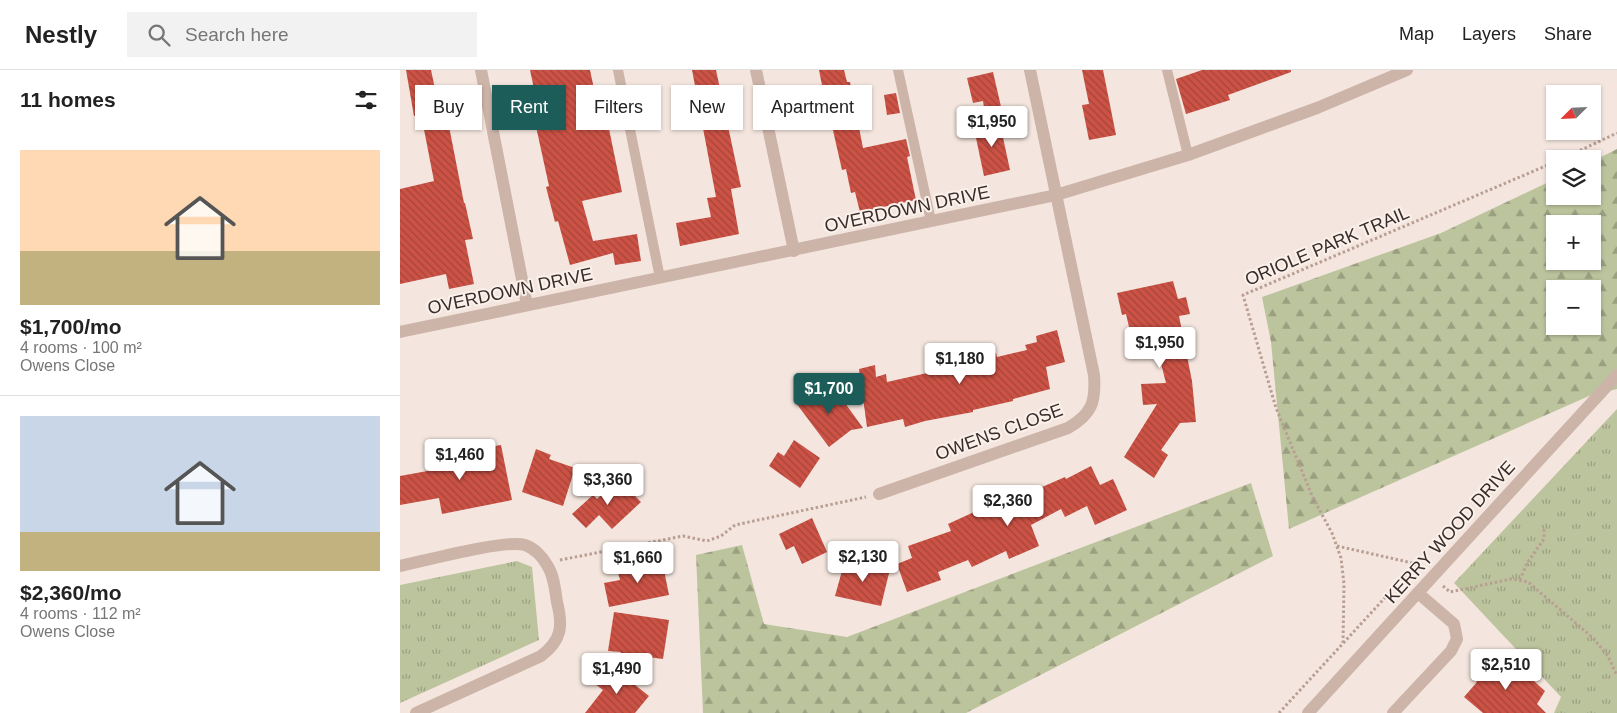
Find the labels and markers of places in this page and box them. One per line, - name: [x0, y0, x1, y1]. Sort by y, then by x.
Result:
- pin: $1,950: [951, 106, 1033, 148]
- pin: $1,950: [1119, 326, 1201, 369]
- pin: $1,180: [919, 342, 1001, 385]
- pin: $1,700: [788, 372, 870, 415]
- pin: $1,460: [419, 438, 501, 481]
- pin: $3,360: [567, 464, 649, 506]
- pin: $2,360: [967, 484, 1049, 527]
- pin: $2,130: [822, 540, 904, 583]
- pin: $1,660: [597, 542, 679, 584]
- pin: $2,510: [1465, 648, 1547, 691]
- pin: $1,490: [576, 652, 658, 695]

